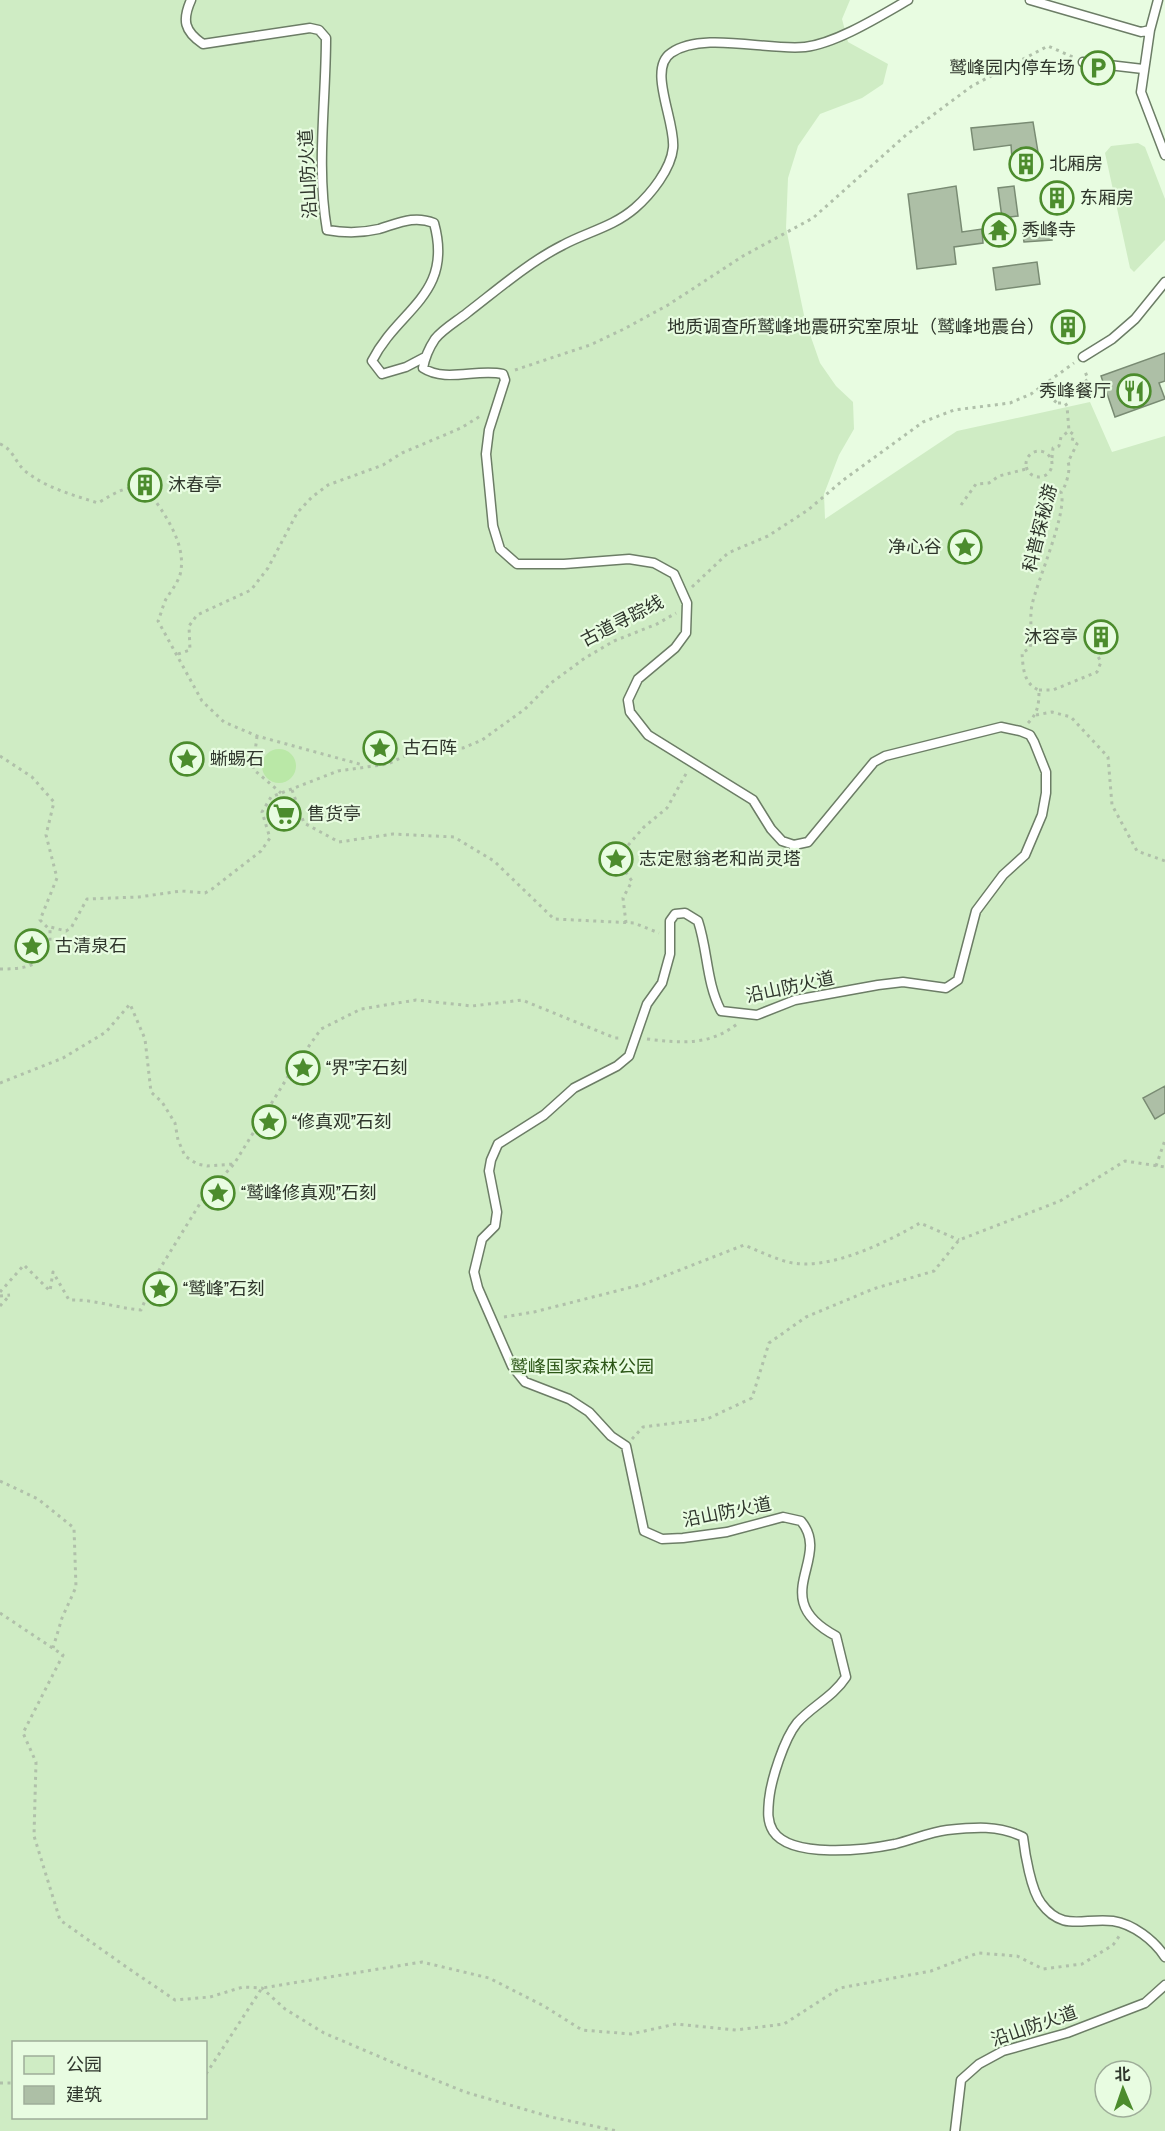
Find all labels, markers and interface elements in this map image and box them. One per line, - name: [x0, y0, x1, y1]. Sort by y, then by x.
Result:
- parking icon: 鹫峰园内停车场: [1080, 50, 1116, 86]
- place label: 鹫峰园内停车场: [949, 55, 1075, 80]
- street label: 沿山防火道: [293, 128, 322, 220]
- building icon: 北厢房: [1008, 146, 1044, 182]
- place label: 北厢房: [1049, 151, 1103, 176]
- building icon: 东厢房: [1039, 180, 1075, 216]
- place label: 东厢房: [1080, 185, 1134, 210]
- temple icon: 秀峰寺: [981, 212, 1017, 248]
- place label: 秀峰寺: [1022, 217, 1076, 242]
- building icon: 地质调查所鹫峰地震研究室原址（鹫峰地震台）: [1050, 309, 1086, 345]
- place label: 地质调查所鹫峰地震研究室原址（鹫峰地震台）: [667, 314, 1045, 339]
- restaurant icon: 秀峰餐厅: [1116, 373, 1152, 409]
- place label: 秀峰餐厅: [1039, 378, 1111, 403]
- building icon: 沐春亭: [127, 467, 163, 503]
- place label: 沐春亭: [168, 472, 222, 497]
- street label: 科普探秘游: [1016, 481, 1063, 575]
- place icon: 净心谷: [947, 529, 983, 565]
- place label: 净心谷: [888, 534, 942, 559]
- street label: 古道寻踪线: [576, 589, 668, 652]
- building icon: 沐容亭: [1083, 619, 1119, 655]
- place label: 沐容亭: [1024, 624, 1078, 649]
- place icon: 古石阵: [362, 730, 398, 766]
- place label: 古石阵: [403, 735, 457, 760]
- place icon: 蜥蜴石: [169, 741, 205, 777]
- place label: 蜥蜴石: [210, 746, 264, 771]
- supermarket icon: 售货亭: [266, 796, 302, 832]
- place label: 售货亭: [307, 801, 361, 826]
- place icon: 志定慰翁老和尚灵塔: [598, 841, 634, 877]
- place label: 志定慰翁老和尚灵塔: [639, 846, 801, 871]
- place icon: 古清泉石: [14, 928, 50, 964]
- place label: 古清泉石: [55, 933, 127, 958]
- street label: 沿山防火道: [743, 965, 837, 1008]
- place icon: “界”字石刻: [285, 1050, 321, 1086]
- place label: “界”字石刻: [326, 1055, 408, 1080]
- place icon: “修真观”石刻: [251, 1104, 287, 1140]
- place label: “修真观”石刻: [292, 1109, 392, 1134]
- place icon: “鹫峰修真观”石刻: [200, 1175, 236, 1211]
- place label: “鹫峰修真观”石刻: [241, 1180, 377, 1205]
- place icon: “鹫峰”石刻: [142, 1271, 178, 1307]
- place label: “鹫峰”石刻: [183, 1276, 265, 1301]
- park label: 鹫峰国家森林公园: [510, 1354, 654, 1379]
- street label: 沿山防火道: [680, 1491, 773, 1532]
- street label: 沿山防火道: [987, 1999, 1080, 2052]
- legend: [12, 2041, 207, 2119]
- text: 公园: [66, 2052, 102, 2077]
- north arrow: [1093, 2059, 1153, 2119]
- text: 北: [1114, 2063, 1131, 2085]
- text: 建筑: [66, 2082, 102, 2107]

